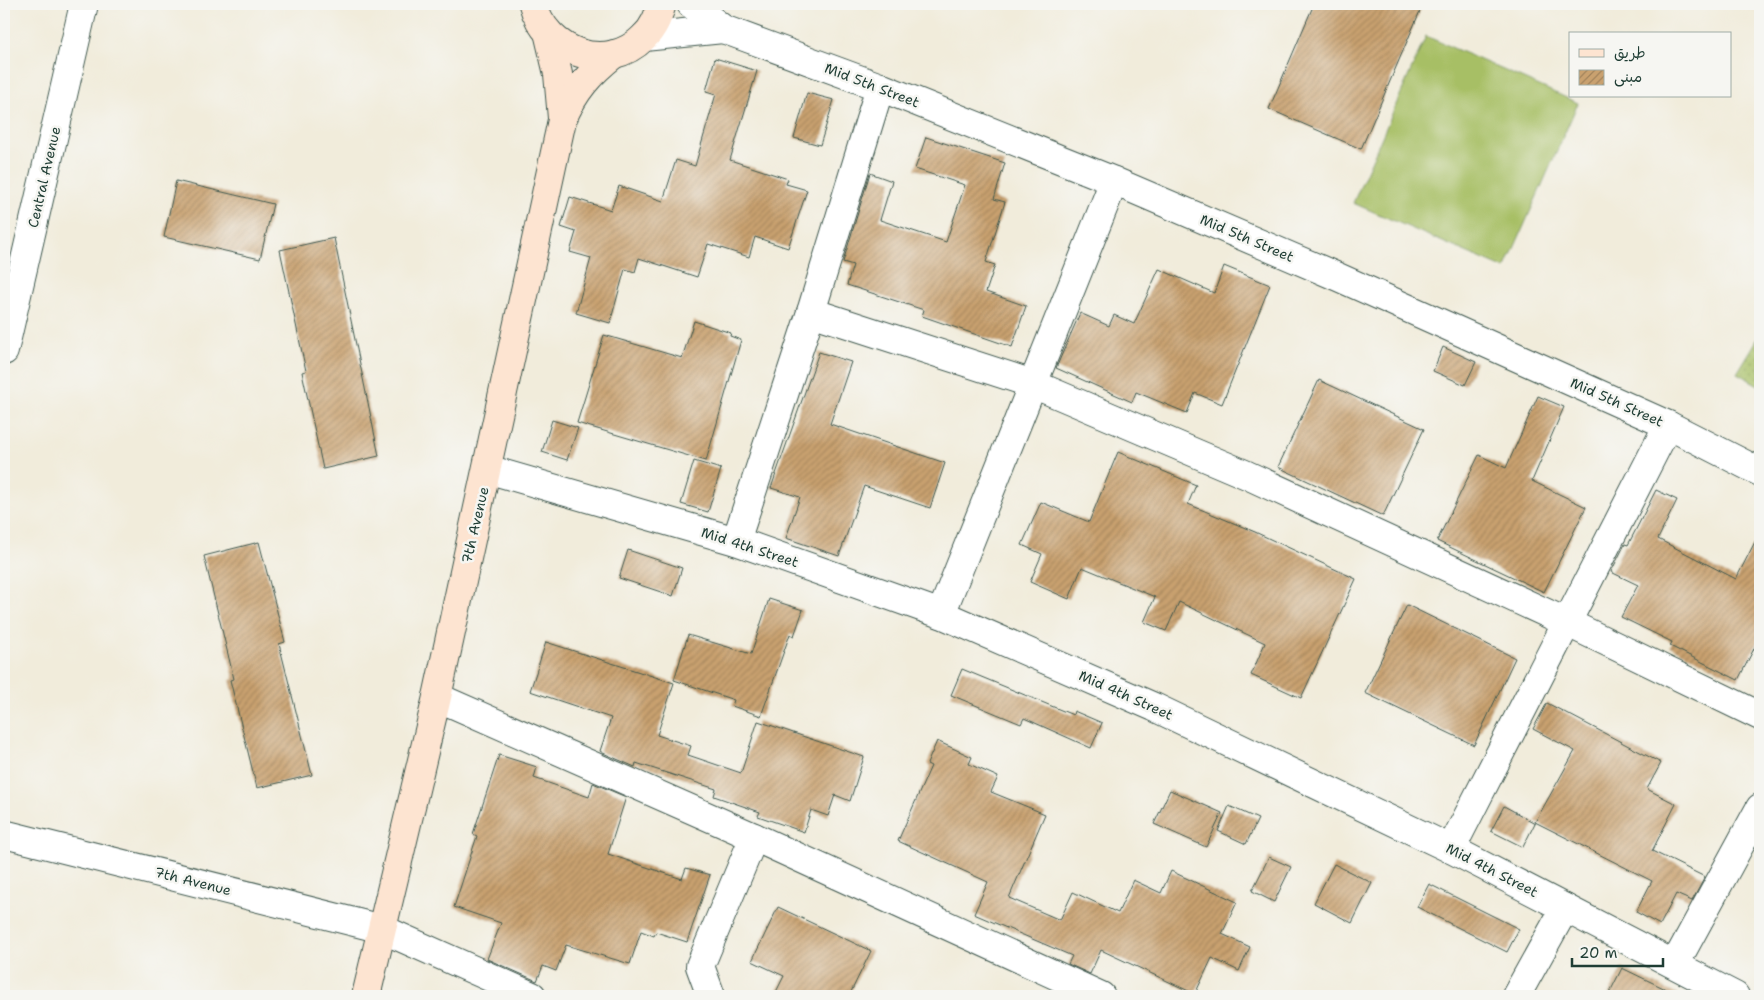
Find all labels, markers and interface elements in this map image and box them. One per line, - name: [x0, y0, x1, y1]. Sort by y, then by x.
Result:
- legend: [1569, 32, 1732, 98]
- text: طريق: [1614, 43, 1646, 63]
- street label: Mid 5th Street: [822, 59, 922, 111]
- text: مبنى: [1614, 67, 1642, 87]
- street label: Central Avenue: [24, 125, 64, 229]
- street label: Mid 5th Street: [1197, 210, 1297, 266]
- street label: Mid 5th Street: [1568, 373, 1666, 431]
- street label: 7th Avenue: [457, 485, 493, 565]
- street label: Mid 4th Street: [699, 523, 801, 571]
- street label: Mid 4th Street: [1076, 666, 1176, 724]
- street label: Mid 4th Street: [1443, 839, 1541, 901]
- street label: 7th Avenue: [153, 863, 233, 899]
- scale bar: [1572, 935, 1663, 967]
- text: 20 m: [1579, 943, 1618, 963]

